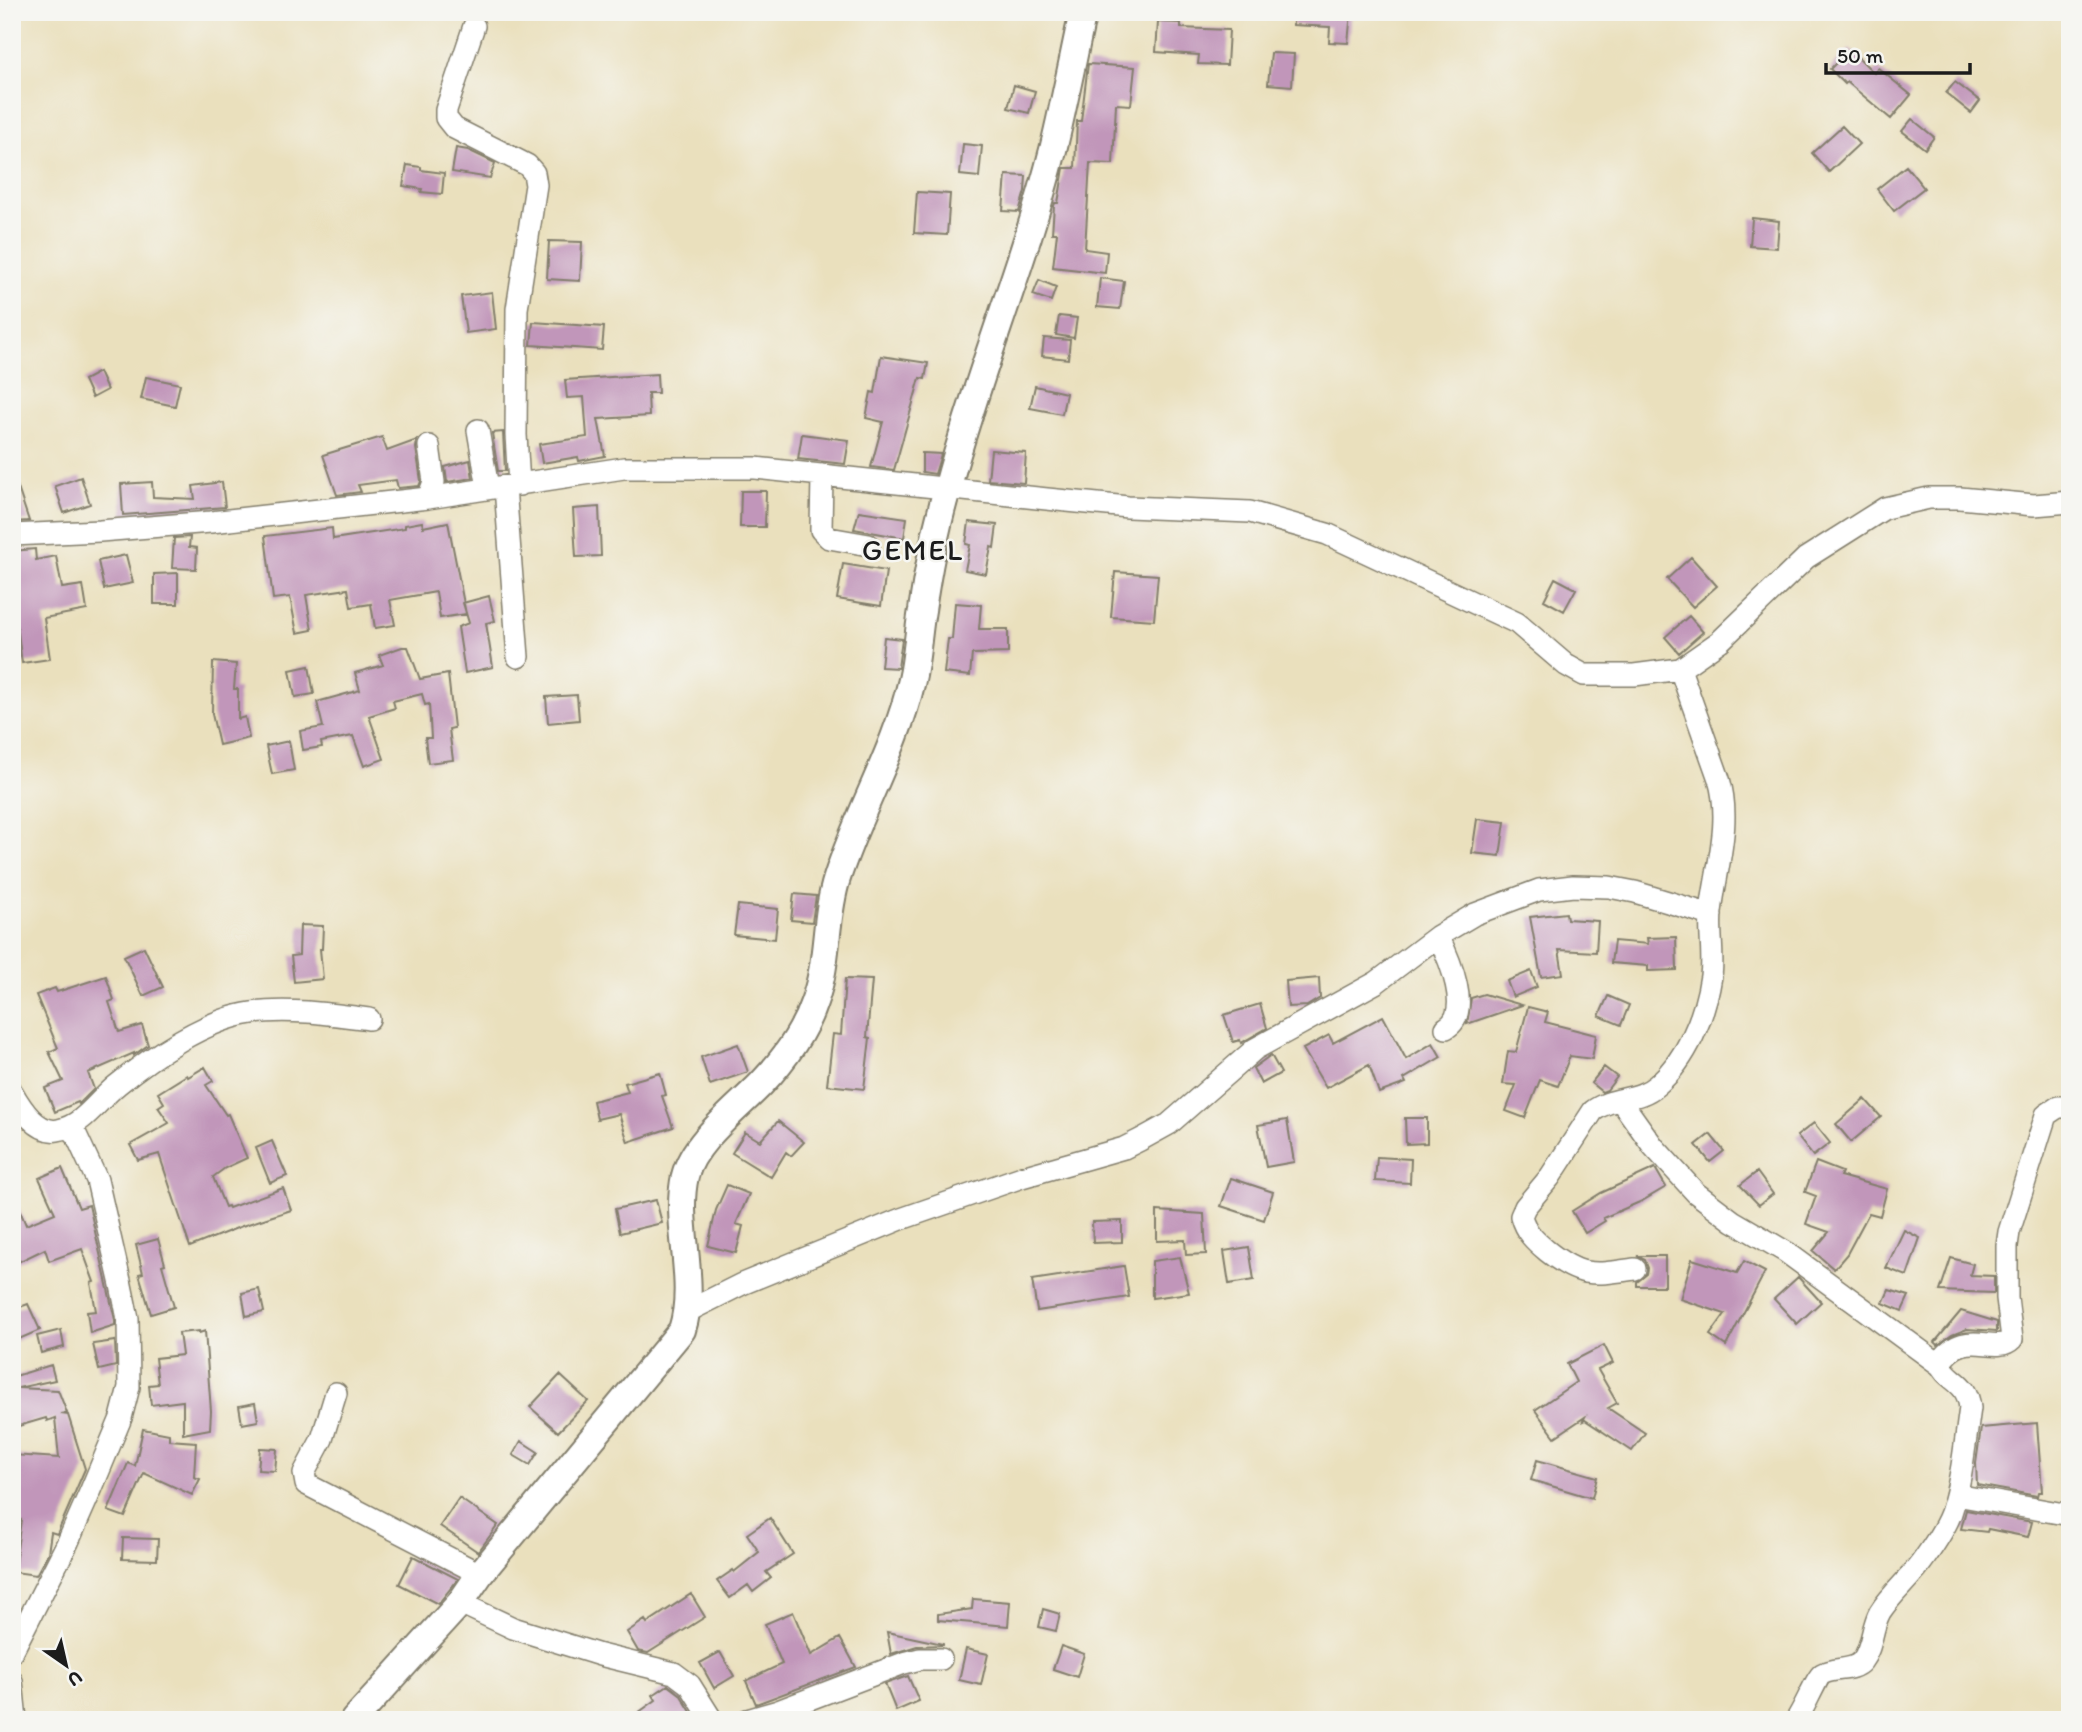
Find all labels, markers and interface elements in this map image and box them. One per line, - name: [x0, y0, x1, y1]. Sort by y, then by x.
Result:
- scale bar: [1826, 32, 1970, 76]
- text: 50 m: [1837, 43, 1884, 68]
- district label: GEMEL: [862, 531, 964, 568]
- north arrow: [32, 1630, 102, 1700]
- text: U: [64, 1666, 87, 1692]

